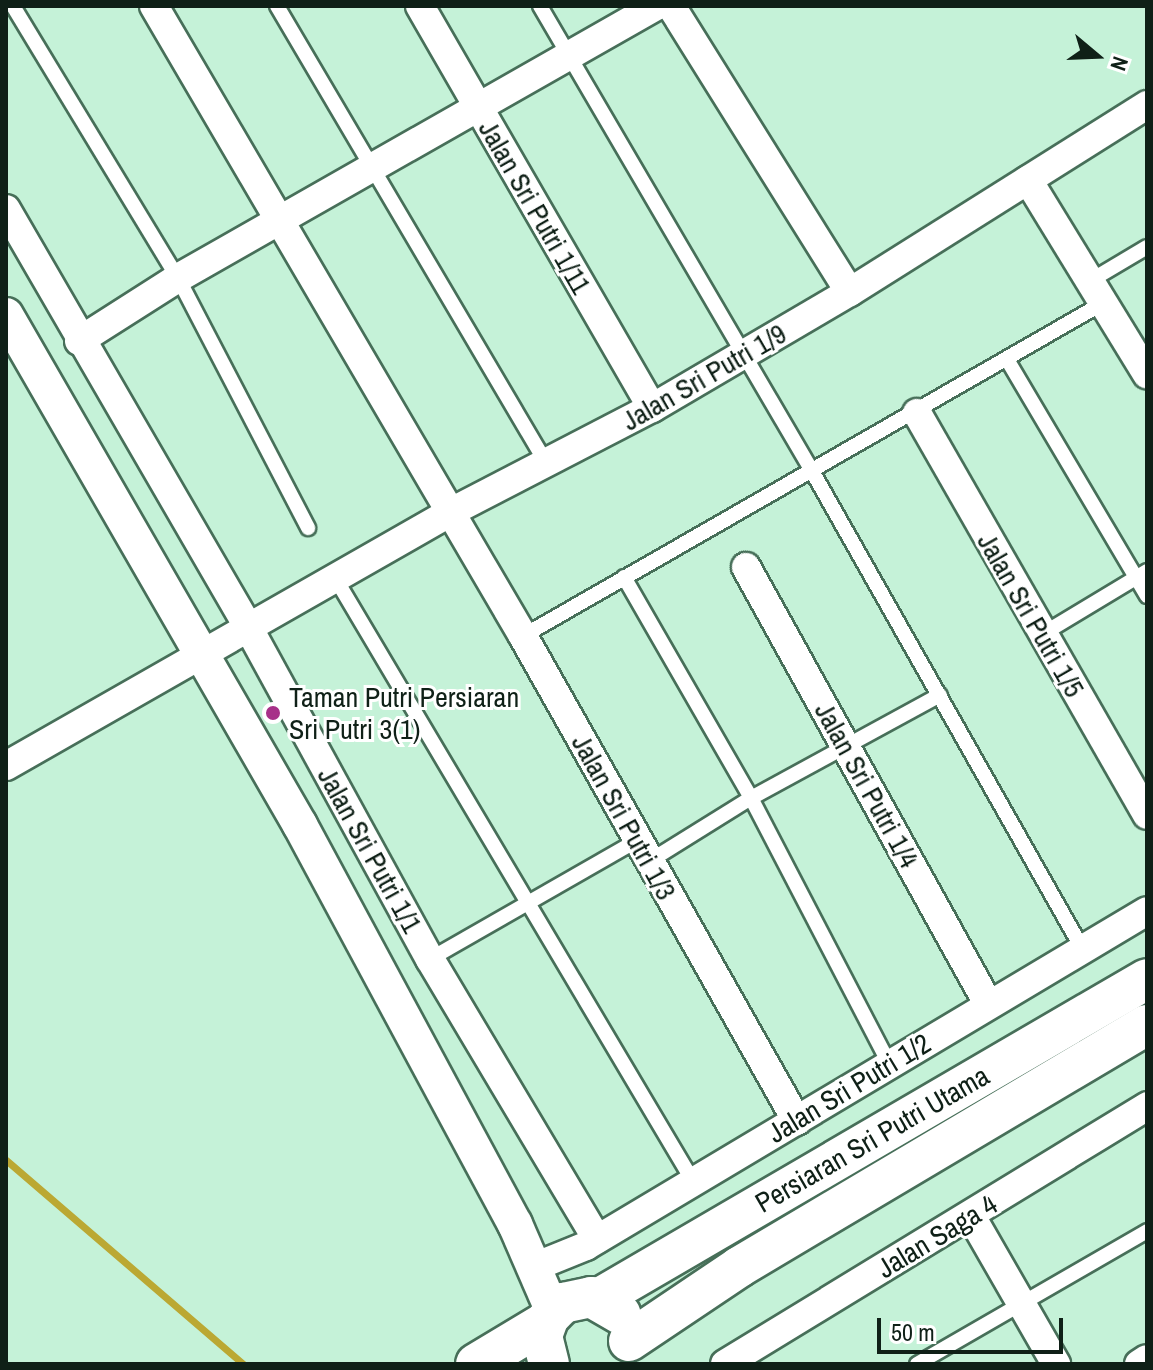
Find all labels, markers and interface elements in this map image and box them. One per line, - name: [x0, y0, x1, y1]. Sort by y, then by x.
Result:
- north arrow: [1057, 16, 1137, 96]
- text: N: [1103, 53, 1136, 75]
- street label: Jalan Sri Putri 1/11: [472, 114, 598, 300]
- street label: Jalan Sri Putri 1/9: [616, 317, 792, 437]
- street label: Jalan Sri Putri 1/5: [971, 527, 1091, 703]
- place label: Taman Putri Persiaran Sri Putri 3(1): [289, 680, 519, 746]
- street label: Jalan Sri Putri 1/4: [808, 696, 926, 874]
- marker: Taman Putri Persiaran Sri Putri 3(1): [264, 704, 282, 722]
- street label: Jalan Sri Putri 1/3: [565, 728, 683, 906]
- street label: Jalan Sri Putri 1/1: [311, 761, 429, 939]
- street label: Jalan Sri Putri 1/2: [762, 1026, 936, 1150]
- street label: Persiaran Sri Putri Utama: [749, 1058, 995, 1220]
- street label: Jalan Saga 4: [871, 1187, 1003, 1285]
- scale bar: [881, 1302, 1067, 1352]
- text: 50 m: [891, 1316, 935, 1348]

